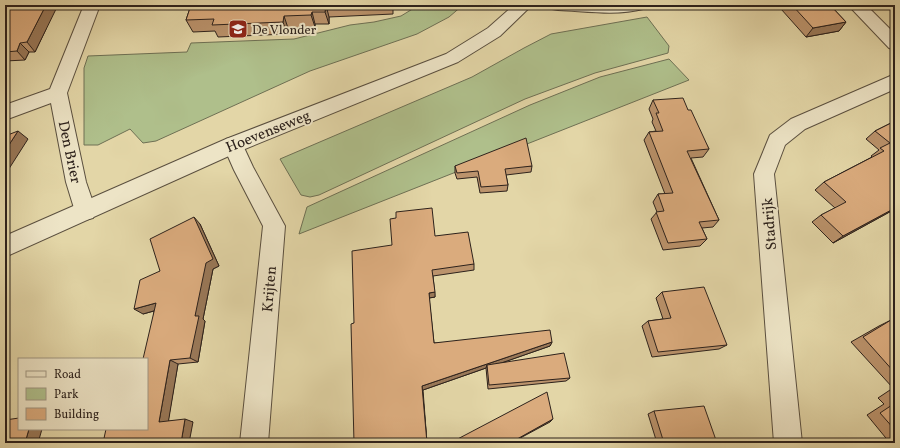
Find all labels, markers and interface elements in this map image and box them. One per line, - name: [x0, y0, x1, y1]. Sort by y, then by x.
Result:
- school or university icon: De Vlonder: [227, 18, 249, 40]
- place label: De Vlonder: [252, 22, 317, 40]
- street label: Hoevenseweg: [223, 106, 314, 159]
- street label: Den Brier: [52, 119, 85, 186]
- street label: Stadrijk: [758, 197, 783, 251]
- street label: Krijten: [258, 265, 283, 313]
- legend: [18, 358, 148, 430]
- text: Road: [54, 367, 81, 383]
- text: Park: [54, 387, 79, 403]
- text: Building: [54, 407, 99, 423]

